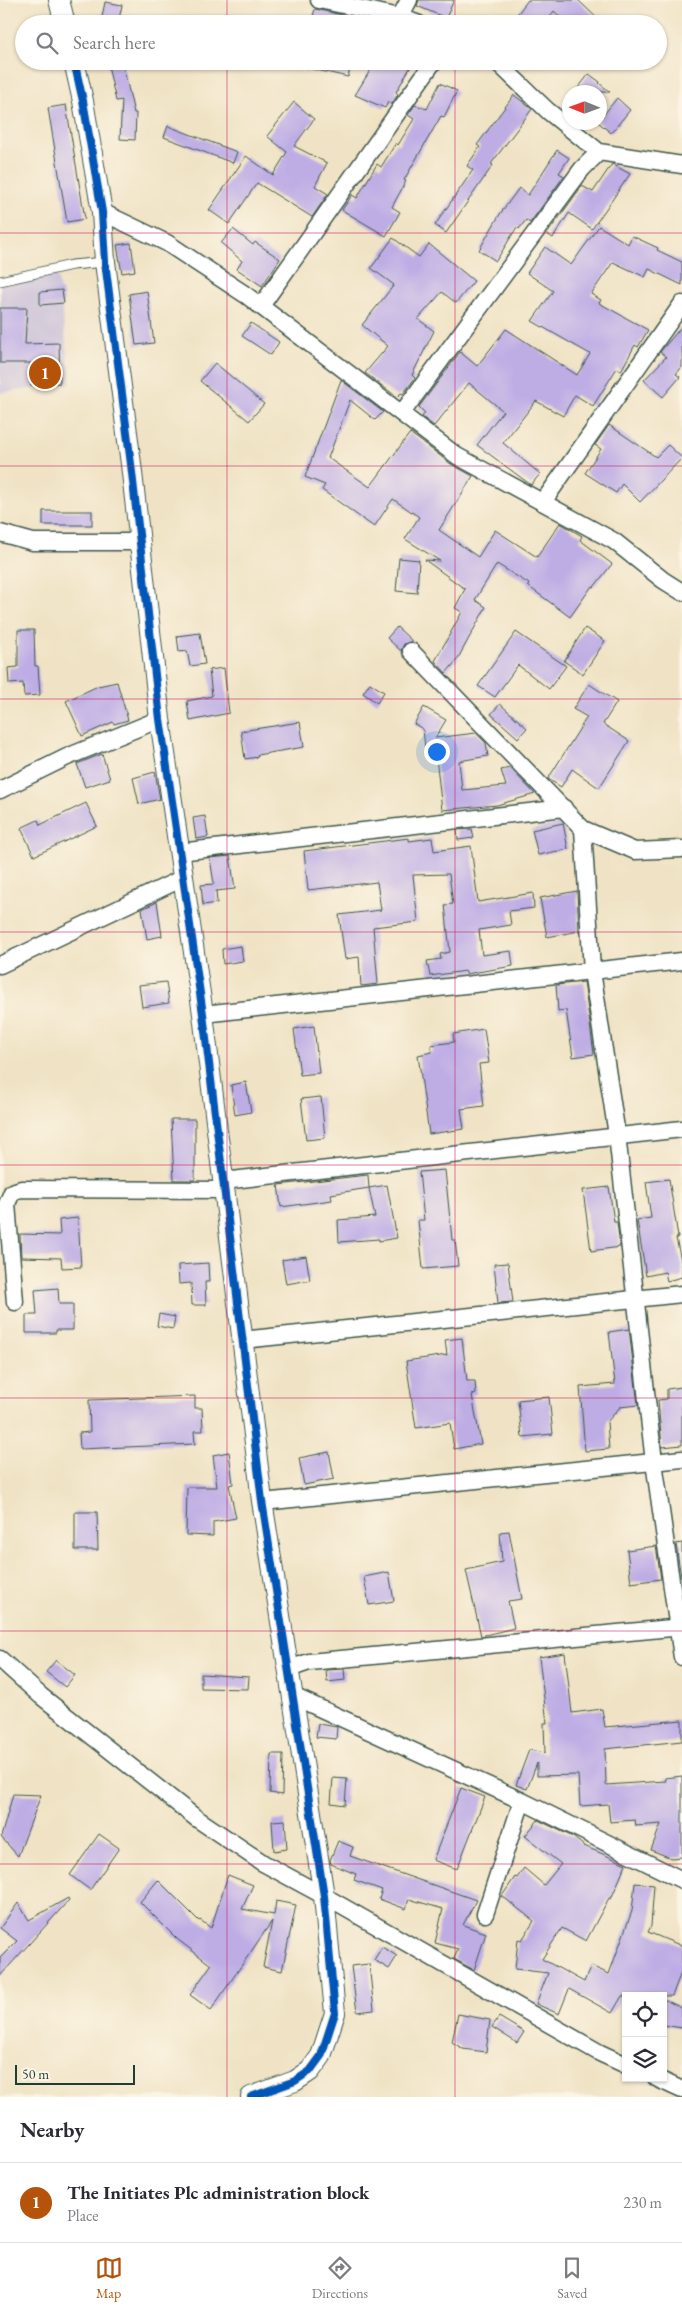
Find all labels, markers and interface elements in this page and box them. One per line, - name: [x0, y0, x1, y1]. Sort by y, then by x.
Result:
- search box: [15, 15, 667, 70]
- icon: search: [33, 29, 61, 57]
- text: Search here: [73, 30, 155, 55]
- north arrow: [562, 85, 607, 130]
- pin: 1: [29, 354, 61, 392]
- your location: [424, 739, 450, 765]
- map controls: [622, 1992, 667, 2082]
- button: locate: [622, 1992, 667, 2037]
- button: layers: [622, 2037, 667, 2082]
- scale bar: [15, 2062, 135, 2085]
- text: 50 m: [22, 2065, 49, 2083]
- text: Nearby: [20, 2116, 84, 2143]
- text: The Initiates Plc administration block: [67, 2180, 369, 2205]
- text: 1: [32, 2192, 40, 2213]
- text: 230 m: [623, 2192, 662, 2213]
- text: Place: [67, 2205, 99, 2226]
- tab: Map: [95, 2254, 123, 2302]
- tab: Directions: [312, 2254, 368, 2302]
- tab: Saved: [557, 2254, 587, 2302]

